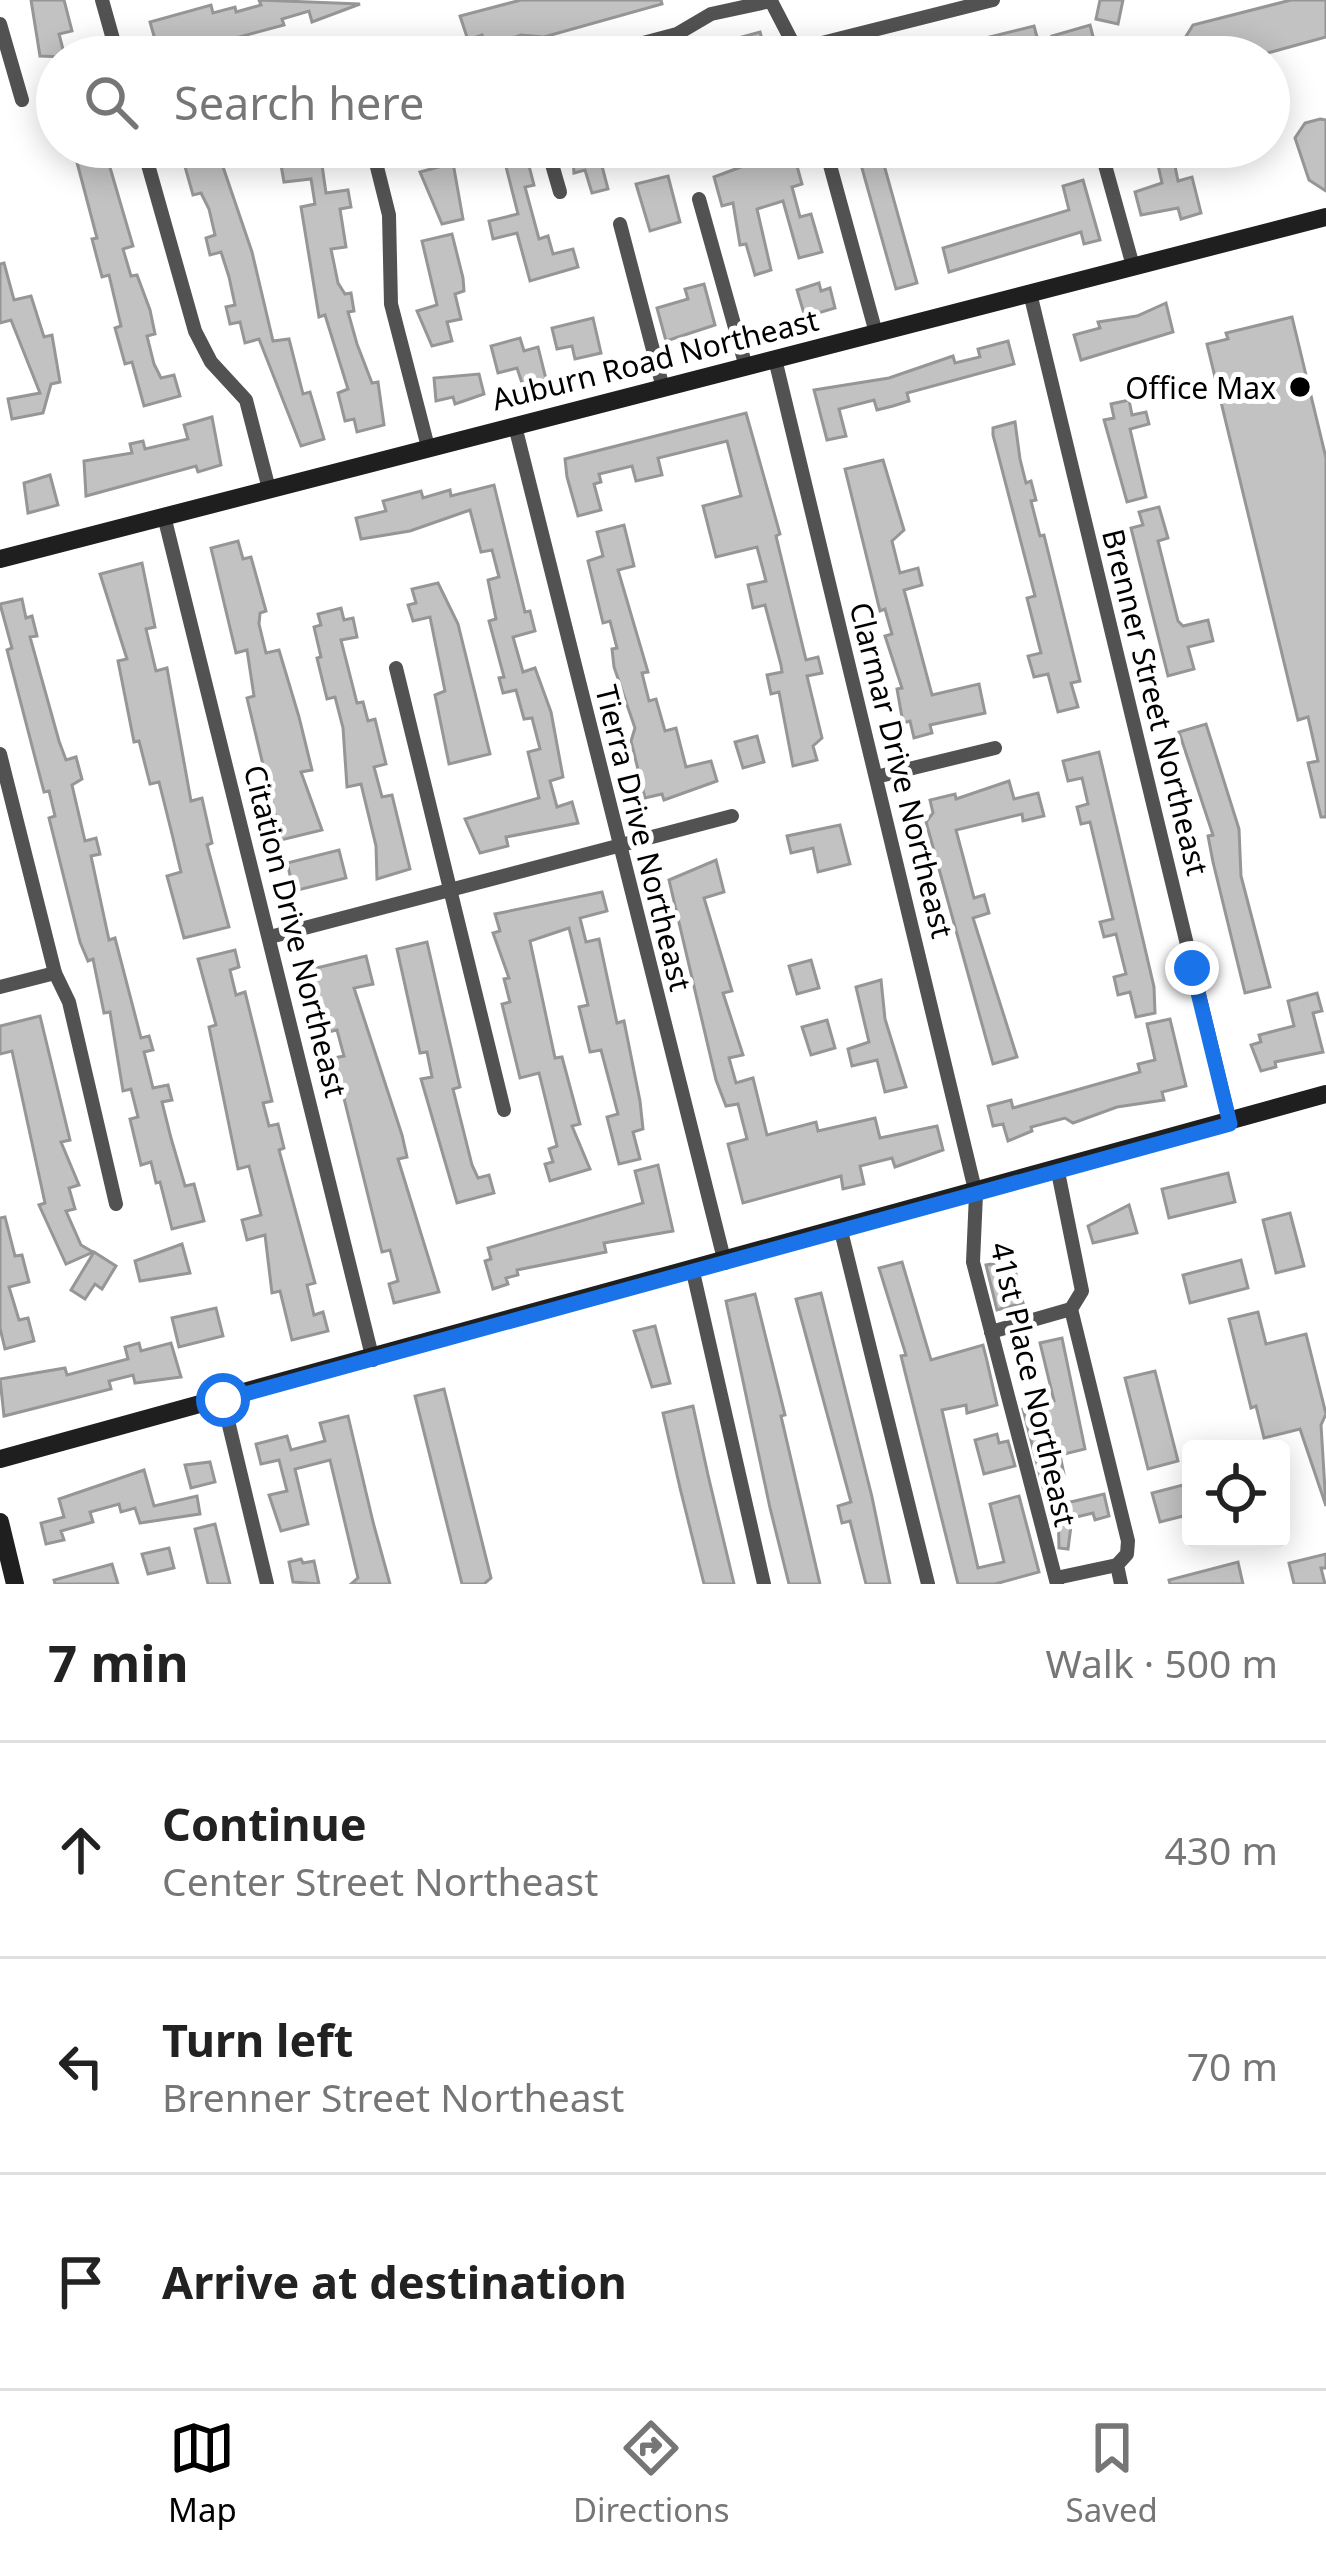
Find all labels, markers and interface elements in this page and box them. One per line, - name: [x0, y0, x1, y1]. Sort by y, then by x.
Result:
- search box: [36, 36, 1290, 168]
- icon: search: [78, 69, 144, 135]
- text: Search here: [174, 72, 424, 133]
- street label: Auburn Road Northeast: [488, 299, 823, 419]
- place label: Office Max: [1125, 367, 1276, 408]
- marker: Office Max: [1287, 374, 1313, 400]
- street label: Brenner Street Northeast: [1093, 525, 1219, 880]
- street label: Clarmar Drive Northeast: [840, 598, 964, 942]
- street label: Tierra Drive Northeast: [586, 681, 702, 995]
- street label: Citation Drive Northeast: [235, 761, 357, 1102]
- route end: [1165, 941, 1219, 995]
- street label: 41st Place Northeast: [981, 1238, 1087, 1530]
- route start: [196, 1373, 250, 1427]
- map controls: [1182, 1440, 1290, 1548]
- button: locate: [1182, 1440, 1290, 1548]
- text: 7 min: [48, 1627, 189, 1697]
- text: Walk · 500 m: [1045, 1636, 1278, 1689]
- text: Continue: [162, 1793, 367, 1854]
- icon: ahead: [48, 1817, 114, 1883]
- text: 430 m: [1164, 1823, 1278, 1876]
- text: Center Street Northeast: [162, 1854, 598, 1907]
- text: Turn left: [162, 2009, 353, 2070]
- icon: left: [48, 2033, 114, 2099]
- text: 70 m: [1187, 2039, 1278, 2092]
- text: Brenner Street Northeast: [162, 2070, 624, 2123]
- icon: arrive: [48, 2249, 114, 2315]
- text: Arrive at destination: [162, 2251, 627, 2312]
- tab: Map: [168, 2415, 237, 2532]
- tab: Directions: [573, 2415, 730, 2532]
- tab: Saved: [1066, 2415, 1158, 2532]

